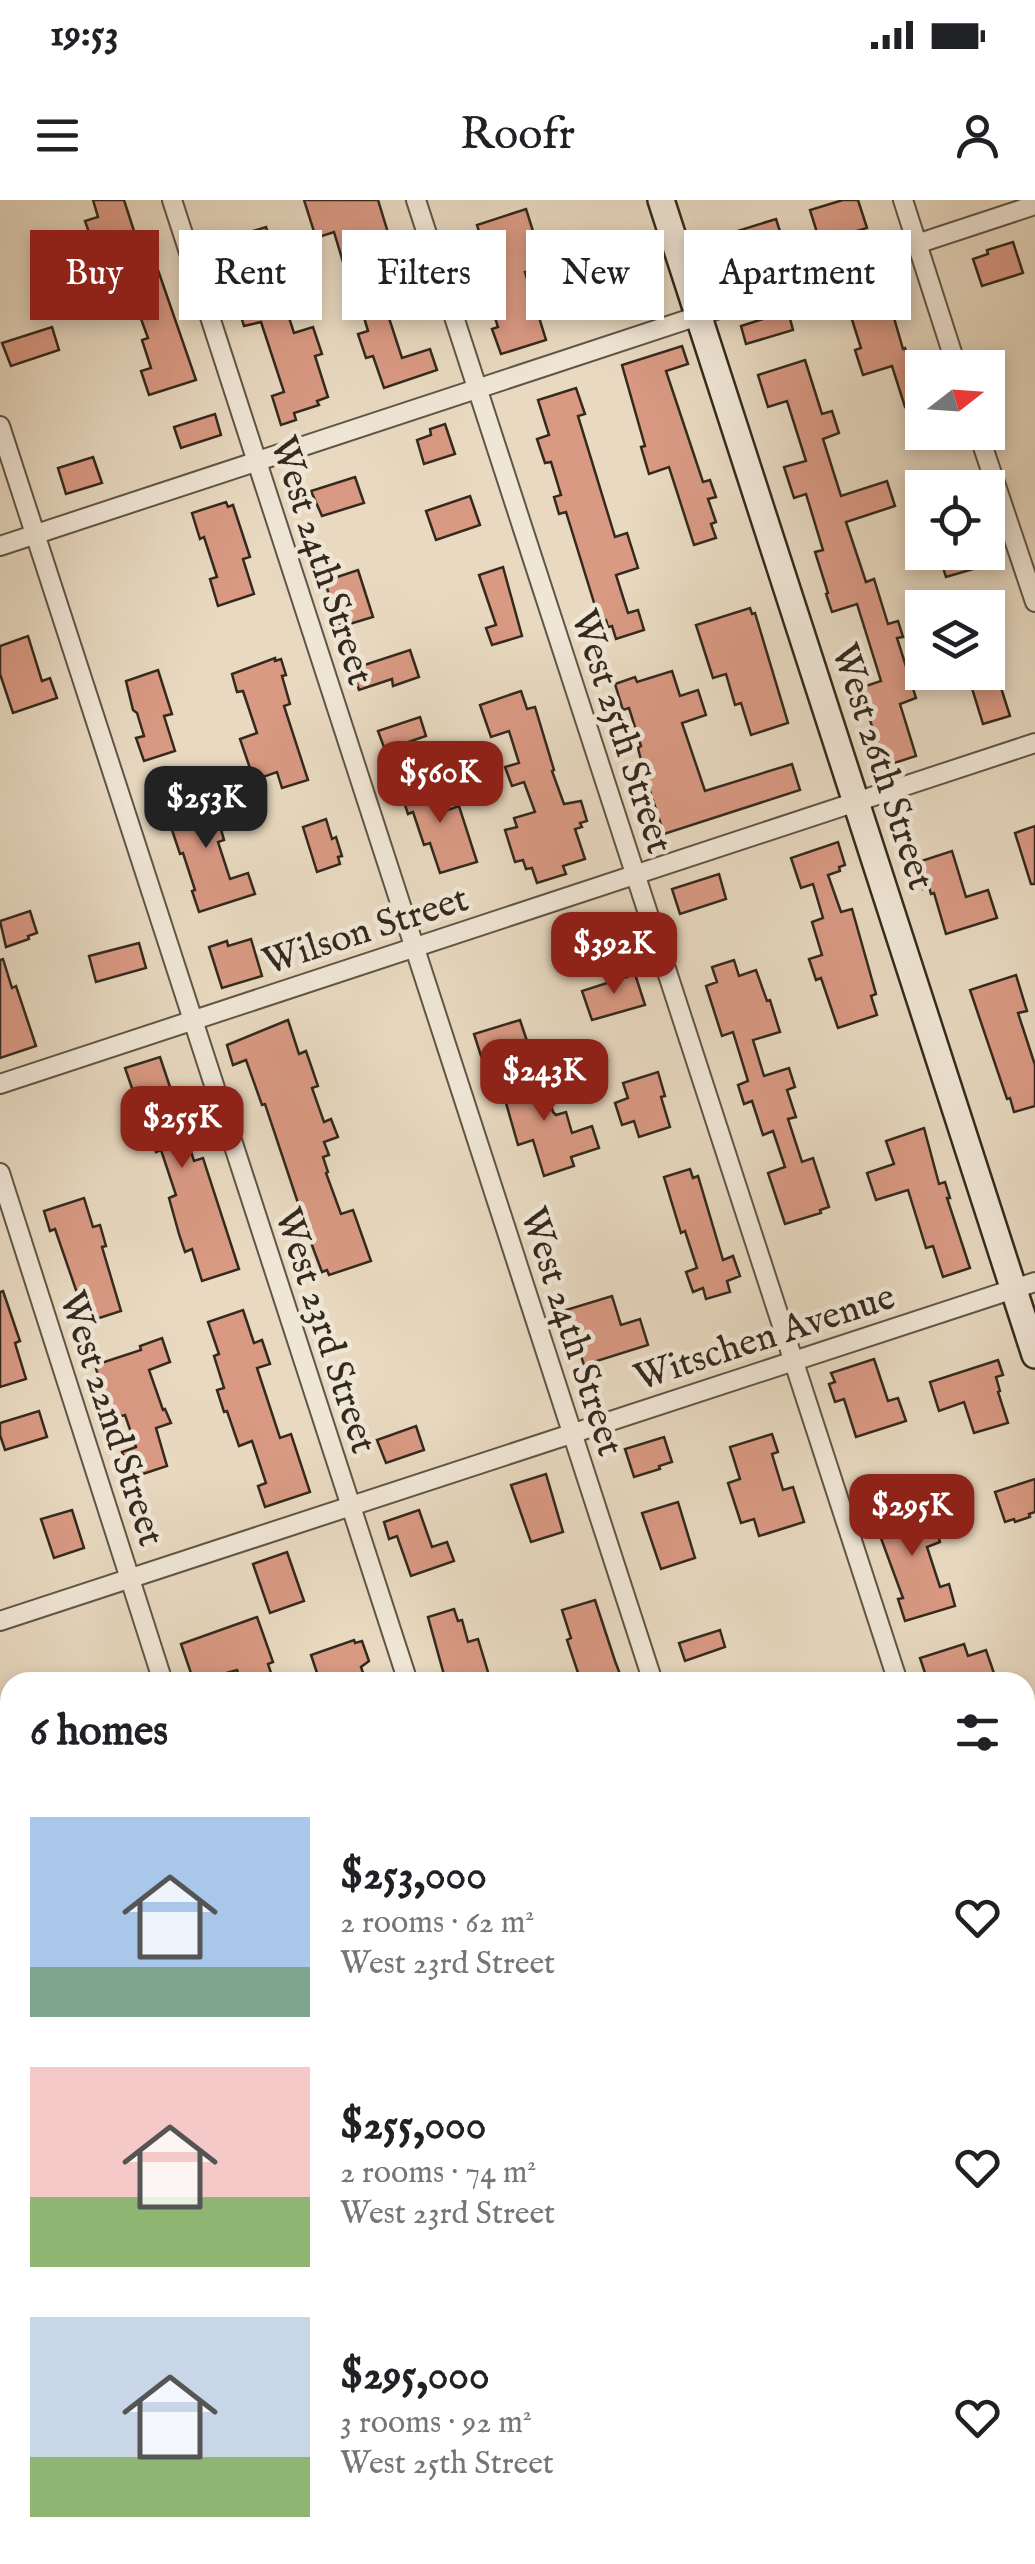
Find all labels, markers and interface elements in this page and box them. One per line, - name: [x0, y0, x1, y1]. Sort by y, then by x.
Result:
- text: 19:53: [50, 11, 119, 59]
- text: Roofr: [460, 107, 575, 164]
- icon: menu: [30, 108, 85, 163]
- icon: person: [950, 108, 1005, 163]
- chip: Buy: [30, 230, 159, 320]
- chip: Rent: [179, 230, 322, 320]
- chip: Filters: [342, 230, 506, 320]
- chip: New: [526, 230, 664, 320]
- chip: Apartment: [684, 230, 911, 320]
- north arrow: [905, 350, 1005, 450]
- map controls: [905, 350, 1005, 690]
- street label: West 24th Street: [257, 430, 383, 691]
- button: locate: [905, 470, 1005, 570]
- button: layers: [905, 590, 1005, 690]
- street label: West 25th Street: [558, 604, 682, 860]
- street label: West 26th Street: [819, 638, 944, 896]
- pin: $560K: [370, 741, 510, 826]
- text: $560K: [399, 753, 481, 794]
- pin: $253K: [136, 766, 276, 851]
- text: $253K: [166, 778, 246, 819]
- street label: Wilson Street: [257, 876, 475, 988]
- pin: $392K: [544, 912, 684, 997]
- text: $392K: [573, 924, 655, 965]
- pin: $243K: [474, 1039, 614, 1124]
- text: $243K: [502, 1051, 586, 1092]
- pin: $255K: [112, 1086, 252, 1171]
- text: $255K: [143, 1098, 221, 1139]
- street label: West 24th Street: [507, 1201, 633, 1462]
- street label: West 23rd Street: [262, 1202, 386, 1460]
- street label: Witschen Avenue: [629, 1274, 901, 1404]
- street label: West 22nd Street: [46, 1285, 174, 1553]
- pin: $295K: [842, 1474, 982, 1559]
- text: $295K: [871, 1486, 953, 1527]
- icon: filters: [950, 1705, 1005, 1760]
- text: 6 homes: [30, 1706, 168, 1759]
- text: $253,000: [340, 1850, 487, 1903]
- icon: home: [110, 1857, 230, 1977]
- icon: heart: [950, 1890, 1005, 1945]
- text: 2 rooms · 62 m²: [340, 1903, 534, 1944]
- text: West 23rd Street: [340, 1944, 555, 1985]
- text: $255,000: [340, 2100, 486, 2153]
- icon: home: [110, 2107, 230, 2227]
- icon: heart: [950, 2140, 1005, 2195]
- text: 2 rooms · 74 m²: [340, 2153, 536, 2194]
- text: West 23rd Street: [340, 2194, 555, 2235]
- text: $295,000: [340, 2350, 490, 2403]
- icon: home: [110, 2357, 230, 2477]
- icon: heart: [950, 2390, 1005, 2445]
- text: 3 rooms · 92 m²: [340, 2403, 532, 2444]
- text: West 25th Street: [340, 2444, 554, 2485]

